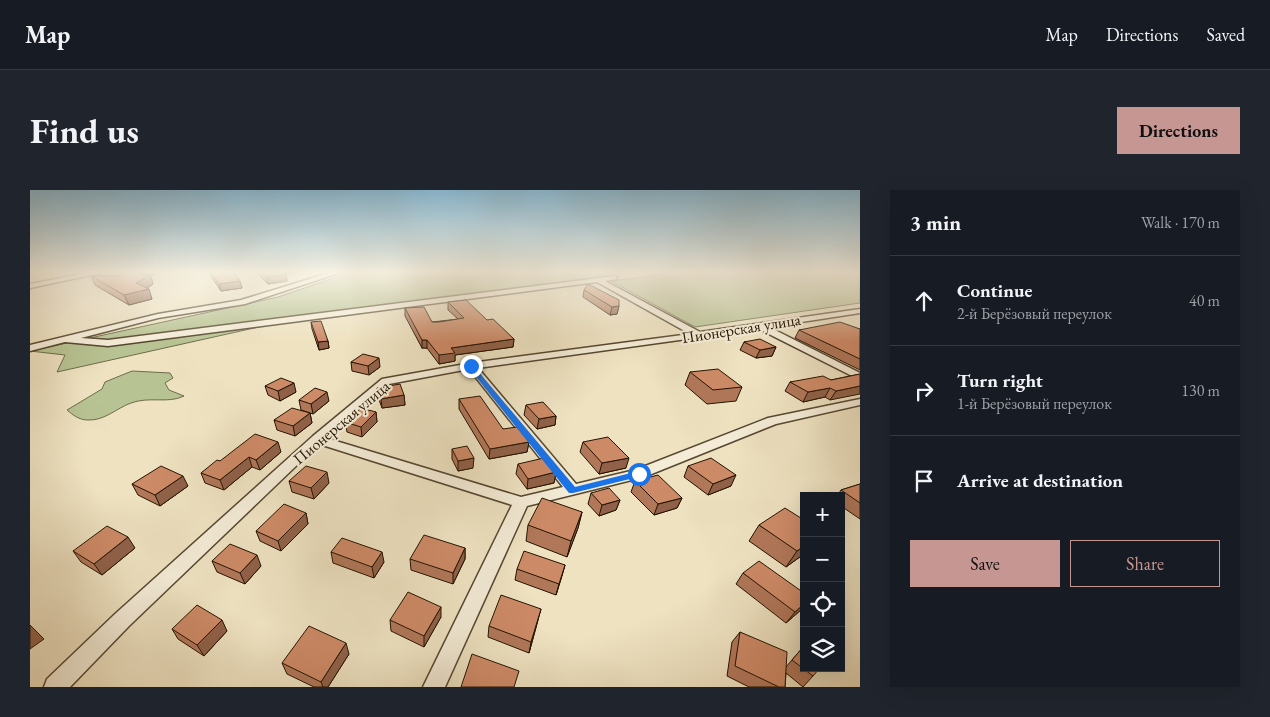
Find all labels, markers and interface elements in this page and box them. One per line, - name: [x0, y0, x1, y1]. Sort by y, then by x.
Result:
- text: Map: [25, 19, 70, 50]
- text: Map: [1046, 23, 1078, 46]
- text: Directions: [1106, 23, 1178, 46]
- text: Saved: [1206, 23, 1245, 46]
- button: Directions: [1117, 107, 1240, 154]
- text: Find us: [30, 108, 139, 153]
- text: 3 min: [910, 209, 961, 236]
- text: Walk · 170 m: [1141, 212, 1220, 233]
- text: Continue: [957, 278, 1032, 303]
- icon: ahead: [910, 287, 938, 315]
- text: 40 m: [1189, 290, 1220, 311]
- text: 2-й Берёзовый переулок: [957, 303, 1112, 324]
- street label: Пионерская улица: [680, 309, 803, 348]
- route end: [460, 355, 483, 378]
- text: Turn right: [957, 368, 1043, 393]
- street label: Пионерская улица: [289, 375, 395, 469]
- icon: right: [910, 377, 938, 405]
- text: 130 m: [1181, 380, 1220, 401]
- text: 1-й Берёзовый переулок: [957, 393, 1112, 414]
- route start: [628, 463, 651, 486]
- icon: arrive: [910, 467, 938, 495]
- text: Arrive at destination: [957, 468, 1123, 493]
- map controls: [800, 492, 845, 672]
- button: +: [800, 492, 845, 537]
- button: −: [800, 537, 845, 582]
- button: Save: [910, 540, 1060, 587]
- button: Share: [1070, 540, 1220, 587]
- button: locate: [800, 582, 845, 627]
- button: layers: [800, 627, 845, 672]

